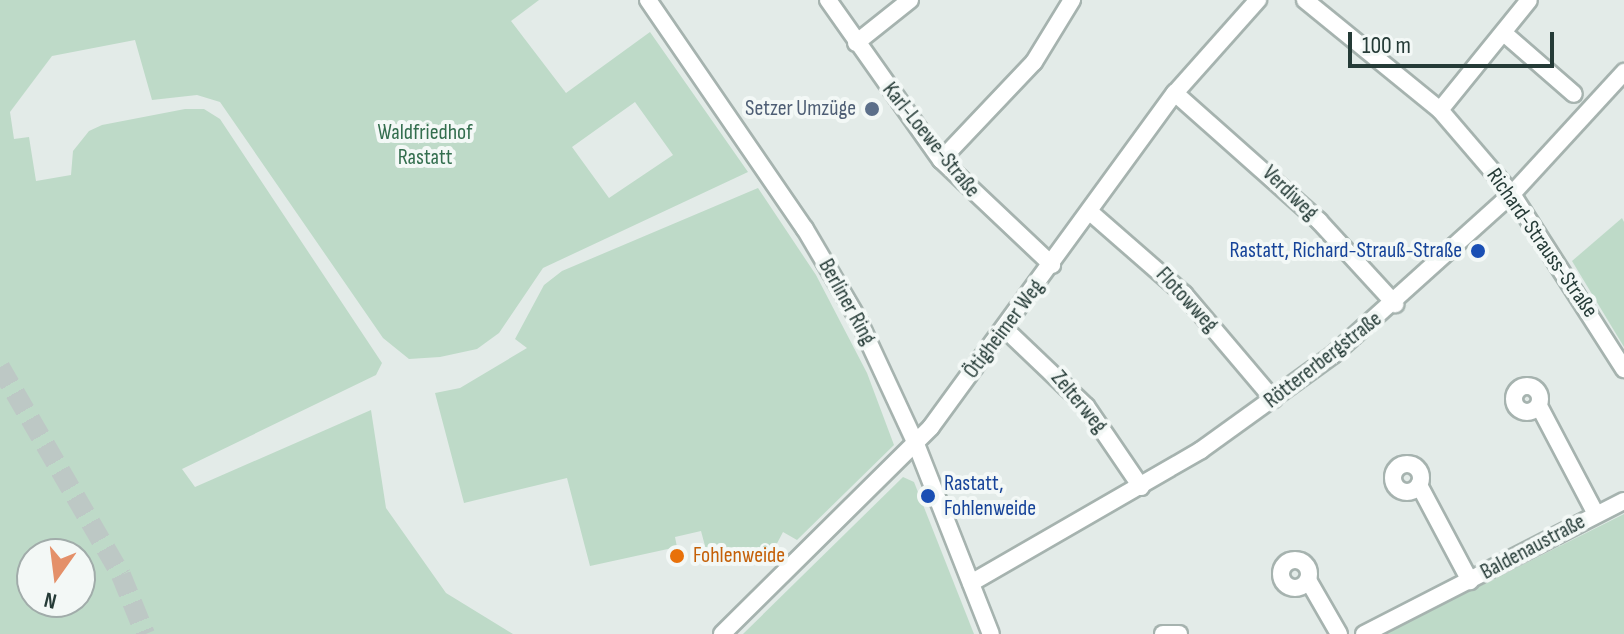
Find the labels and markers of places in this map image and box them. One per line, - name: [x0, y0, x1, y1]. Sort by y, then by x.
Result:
- place label: Setzer Umzüge: [745, 96, 856, 122]
- marker: Setzer Umzüge: [863, 100, 881, 118]
- place label: Rastatt, Richard-Strauß-Straße: [1230, 238, 1462, 264]
- marker: Rastatt, Richard-Strauß-Straße: [1469, 242, 1487, 260]
- place label: Rastatt, Fohlenweide: [944, 470, 1036, 522]
- marker: Rastatt, Fohlenweide: [919, 487, 937, 505]
- place label: Fohlenweide: [693, 543, 785, 569]
- marker: Fohlenweide: [668, 547, 686, 565]

